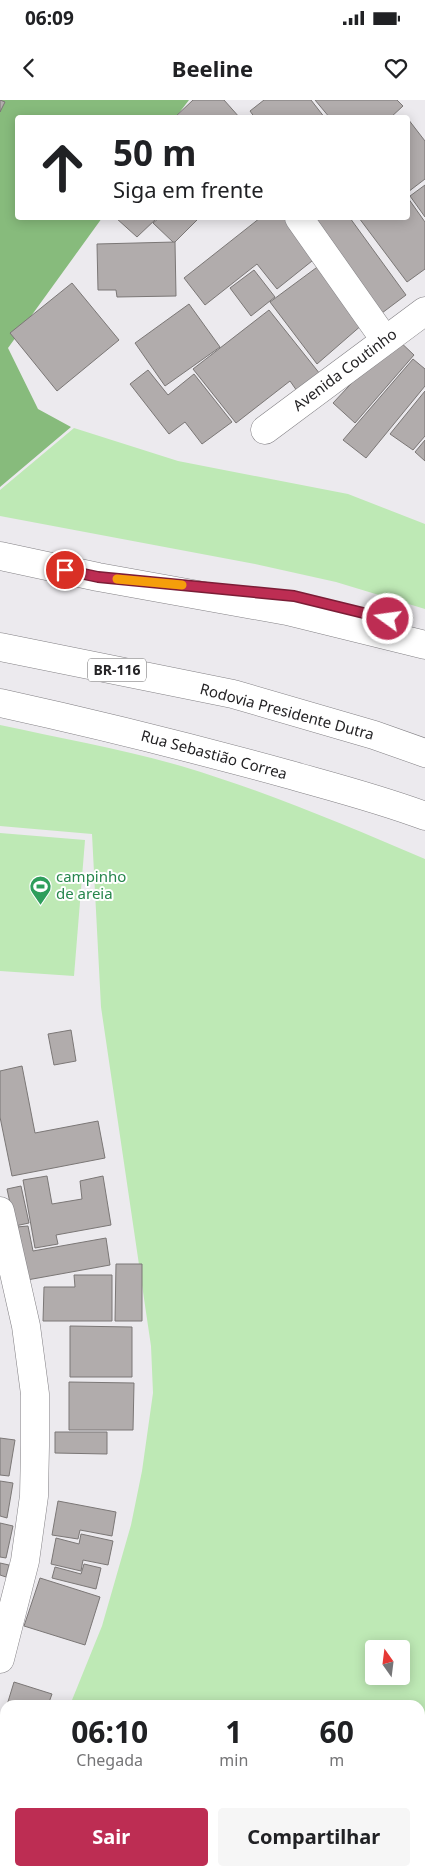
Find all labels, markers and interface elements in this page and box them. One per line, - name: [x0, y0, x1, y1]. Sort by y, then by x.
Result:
- text: 06:09: [25, 5, 74, 31]
- text: Beeline: [172, 53, 253, 83]
- icon: back: [15, 54, 43, 82]
- icon: heart: [382, 54, 410, 82]
- text: 50 m: [113, 129, 196, 176]
- icon: ahead: [30, 135, 95, 200]
- text: Siga em frente: [113, 174, 264, 204]
- street label: Avenida Coutinho: [288, 324, 400, 415]
- pin: [44, 549, 86, 591]
- icon: arrive: [51, 556, 79, 584]
- position arrow: [361, 592, 413, 644]
- road number: BR-116: [88, 658, 146, 682]
- street label: Rodovia Presidente Dutra: [198, 678, 376, 744]
- street label: Rua Sebastião Correa: [139, 725, 290, 783]
- place label: campinho de areia: [56, 866, 126, 903]
- sports icon: campinho de areia: [28, 874, 52, 905]
- north arrow: [365, 1640, 410, 1685]
- map controls: [365, 1640, 410, 1685]
- text: 06:10: [71, 1711, 148, 1752]
- text: 1: [225, 1711, 242, 1752]
- text: 60: [319, 1711, 354, 1752]
- text: Chegada: [76, 1749, 143, 1771]
- text: min: [219, 1749, 248, 1771]
- text: m: [329, 1749, 344, 1771]
- button: Sair: [15, 1808, 208, 1866]
- button: Compartilhar: [218, 1808, 410, 1866]

